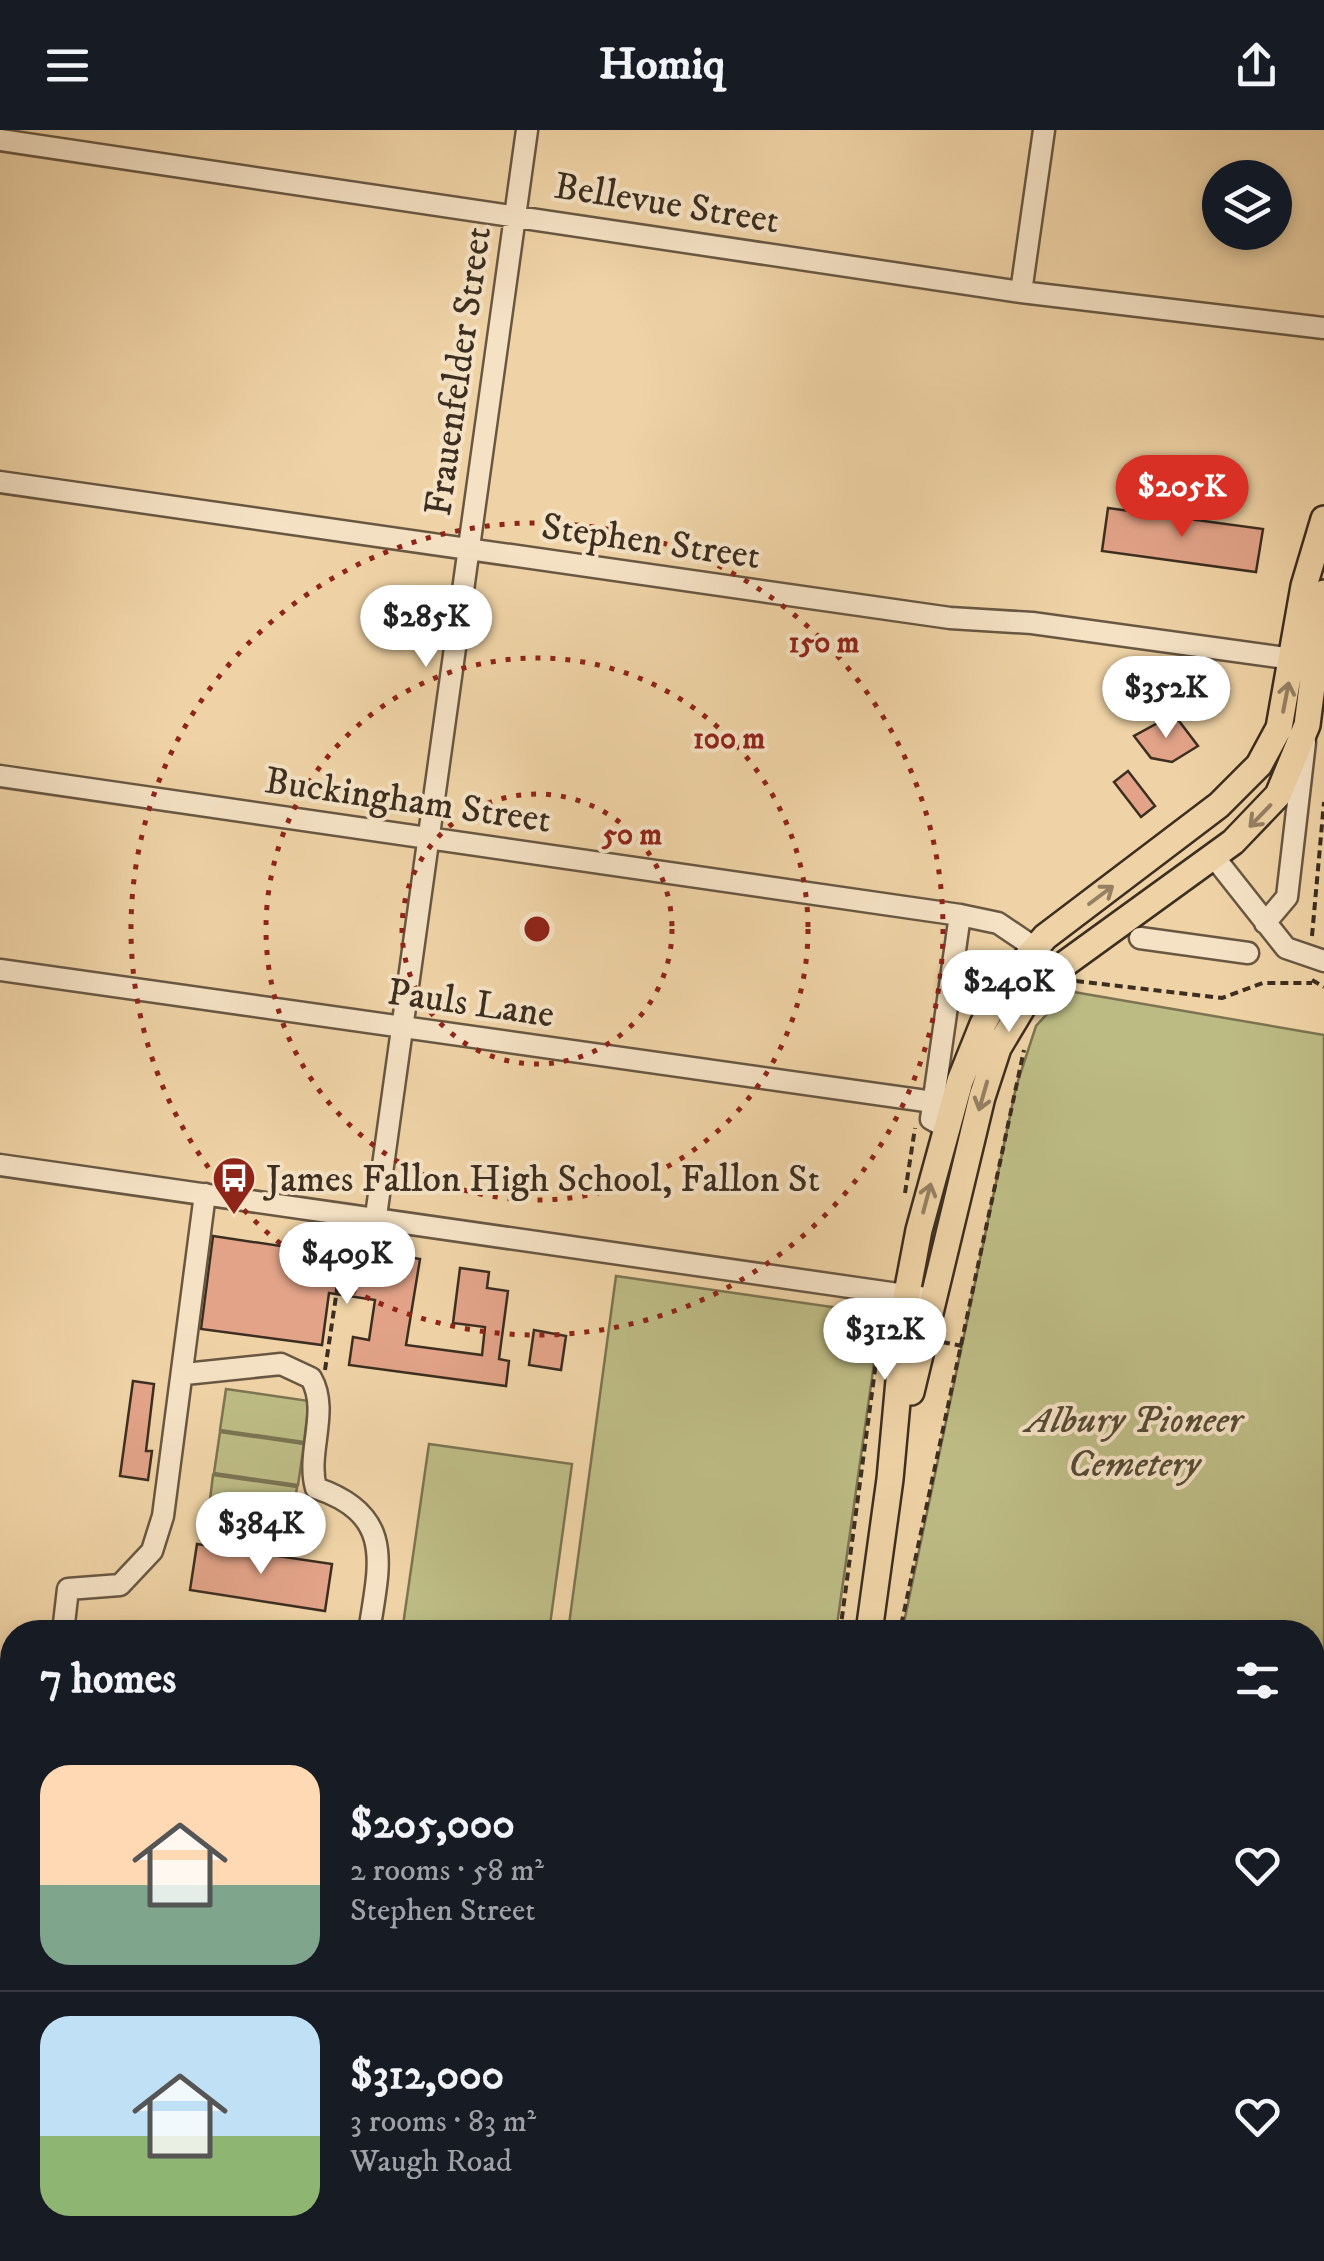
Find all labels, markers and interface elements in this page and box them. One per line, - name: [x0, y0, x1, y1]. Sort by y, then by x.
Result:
- text: Homiq: [599, 37, 725, 93]
- icon: menu: [40, 38, 95, 93]
- icon: share: [1229, 38, 1284, 93]
- map controls: [1202, 160, 1292, 250]
- button: layers: [1202, 160, 1292, 250]
- street label: Bellevue Street: [551, 163, 783, 245]
- street label: Frauenfelder Street: [415, 224, 503, 519]
- pin: $205K: [1112, 455, 1252, 540]
- text: $205K: [1138, 467, 1226, 507]
- street label: Stephen Street: [538, 503, 763, 581]
- pin: $285K: [356, 585, 496, 670]
- text: $285K: [382, 597, 470, 637]
- text: 150 m: [789, 625, 860, 662]
- pin: $352K: [1096, 656, 1236, 741]
- text: $352K: [1124, 668, 1208, 708]
- one-way arrow: [1278, 682, 1297, 714]
- text: 100 m: [693, 721, 766, 758]
- street label: Buckingham Street: [262, 757, 554, 845]
- one-way arrow: [1248, 804, 1272, 828]
- text: 50 m: [601, 817, 662, 854]
- one-way arrow: [1087, 884, 1114, 905]
- centre of rings: [519, 911, 555, 947]
- pin: $240K: [939, 950, 1079, 1035]
- text: $240K: [963, 962, 1055, 1002]
- street label: Pauls Lane: [384, 969, 557, 1039]
- one-way arrow: [973, 1080, 991, 1111]
- bus stop icon: James Fallon High School, Fallon St: [211, 1155, 257, 1216]
- place label: James Fallon High School, Fallon St: [263, 1156, 820, 1204]
- one-way arrow: [919, 1183, 937, 1215]
- pin: $409K: [277, 1222, 417, 1307]
- text: $409K: [301, 1234, 393, 1274]
- pin: $312K: [815, 1298, 955, 1383]
- text: $312K: [845, 1310, 925, 1350]
- park label: Albury Pioneer Cemetery: [1022, 1397, 1246, 1489]
- pin: $384K: [191, 1492, 331, 1577]
- text: $384K: [218, 1504, 304, 1544]
- icon: filters: [1230, 1653, 1285, 1708]
- text: 7 homes: [40, 1654, 176, 1706]
- text: $205,000: [350, 1799, 515, 1851]
- icon: home: [120, 1805, 240, 1925]
- icon: heart: [1230, 1838, 1285, 1893]
- text: 2 rooms · 58 m²: [350, 1851, 544, 1891]
- text: Stephen Street: [350, 1891, 535, 1931]
- text: $312,000: [350, 2050, 504, 2102]
- icon: home: [120, 2056, 240, 2176]
- icon: heart: [1230, 2089, 1285, 2144]
- text: 3 rooms · 83 m²: [350, 2102, 536, 2142]
- text: Waugh Road: [350, 2142, 512, 2182]

